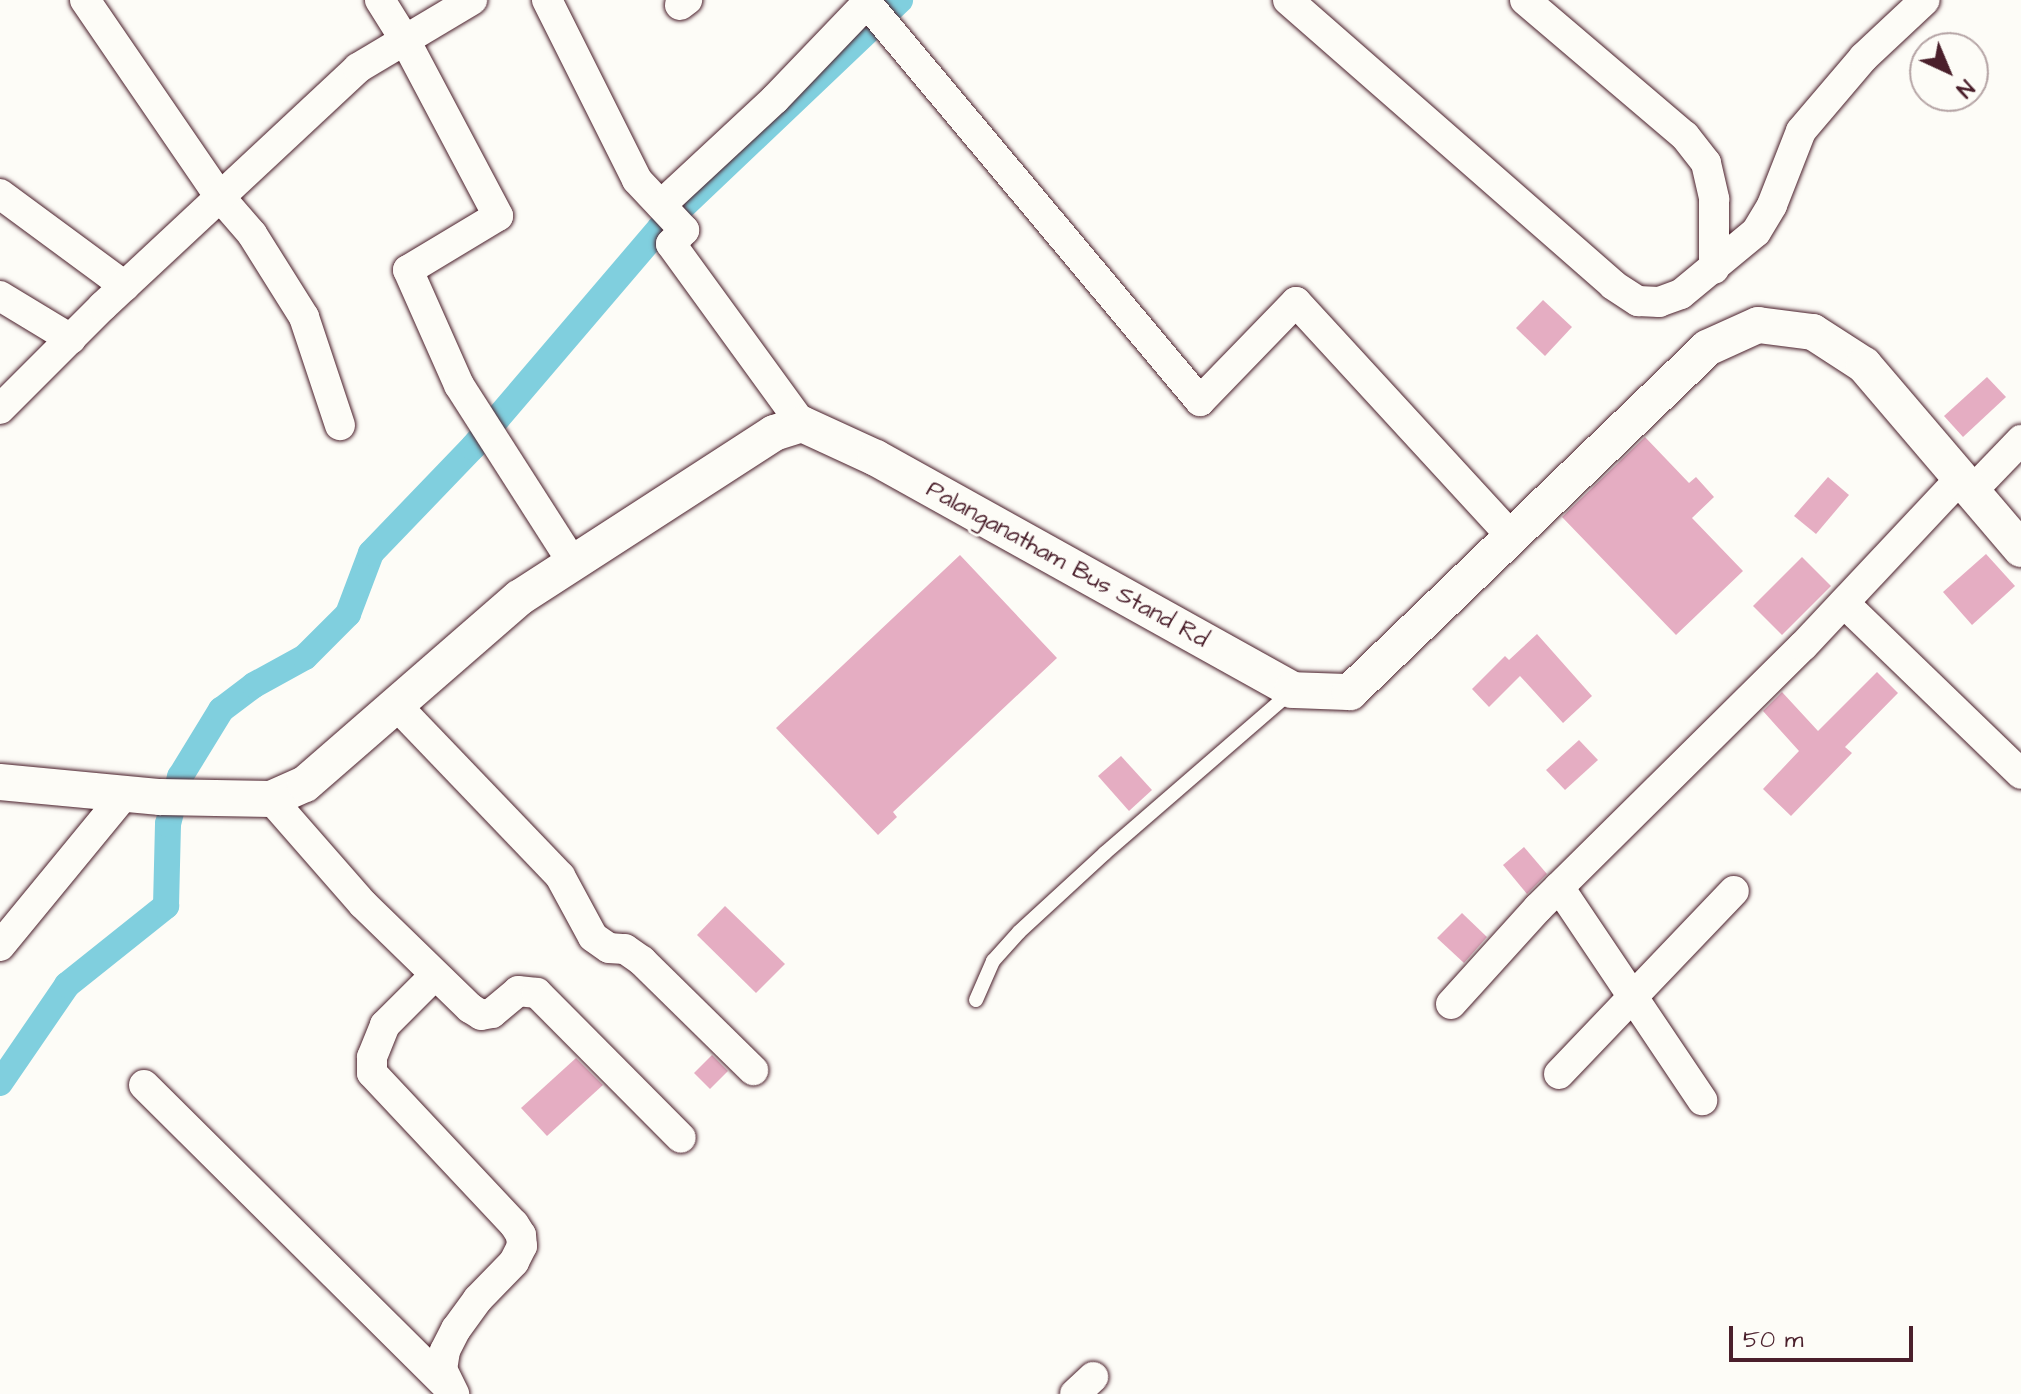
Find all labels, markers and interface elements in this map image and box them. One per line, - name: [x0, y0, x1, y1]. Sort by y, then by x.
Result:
- north arrow: [1909, 32, 1989, 112]
- text: N: [1949, 72, 1980, 104]
- street label: Palanganatham Bus Stand Rd: [921, 475, 1213, 655]
- scale bar: [1733, 1310, 1917, 1360]
- text: 50 m: [1743, 1323, 1803, 1357]

